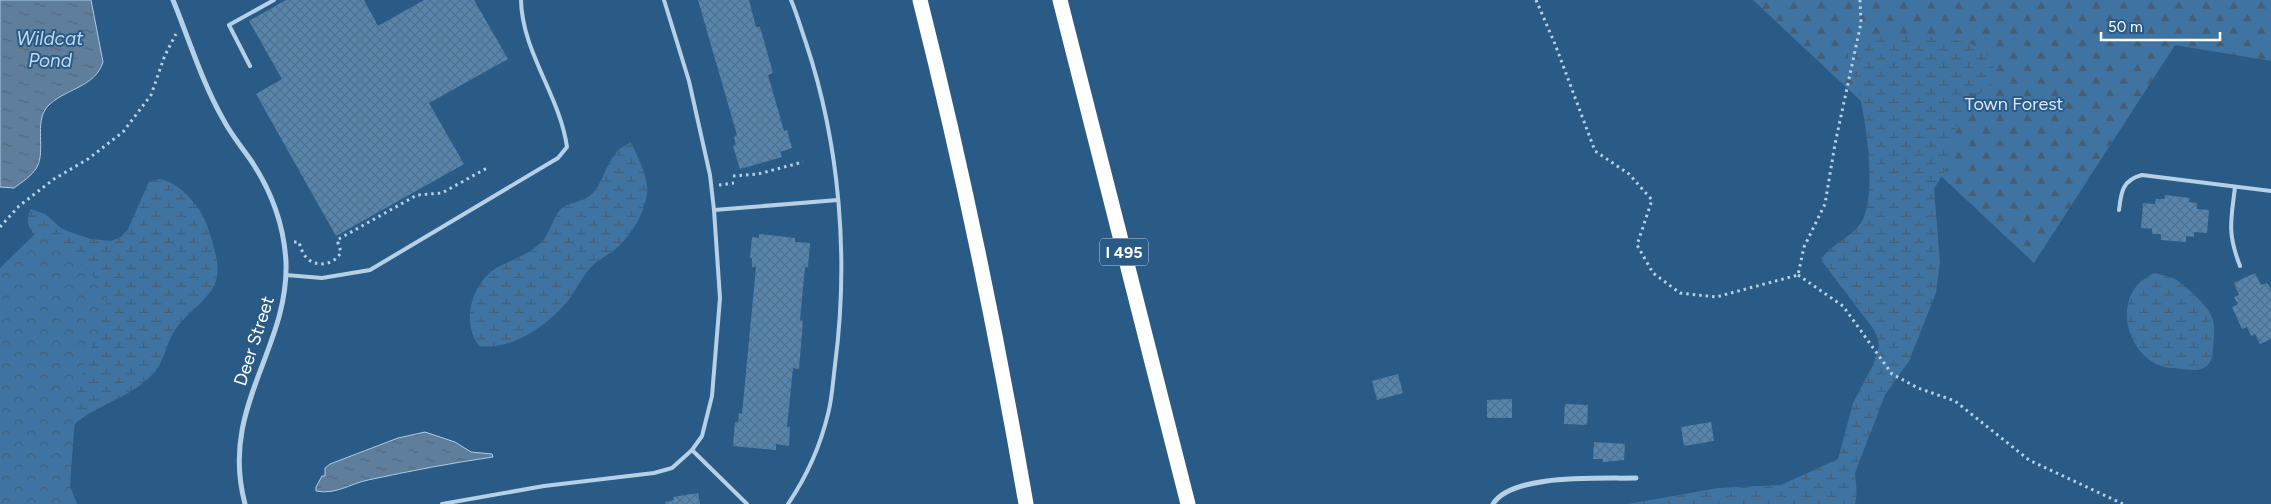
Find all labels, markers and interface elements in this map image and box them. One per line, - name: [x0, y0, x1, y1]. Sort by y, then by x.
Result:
- scale bar: [2101, 10, 2220, 42]
- text: 50 m: [2108, 18, 2143, 36]
- water label: Wildcat Pond: [17, 27, 84, 72]
- park label: Town Forest: [1965, 93, 2064, 115]
- road number: I 495: [1100, 238, 1148, 266]
- street label: Deer Street: [229, 293, 279, 389]

